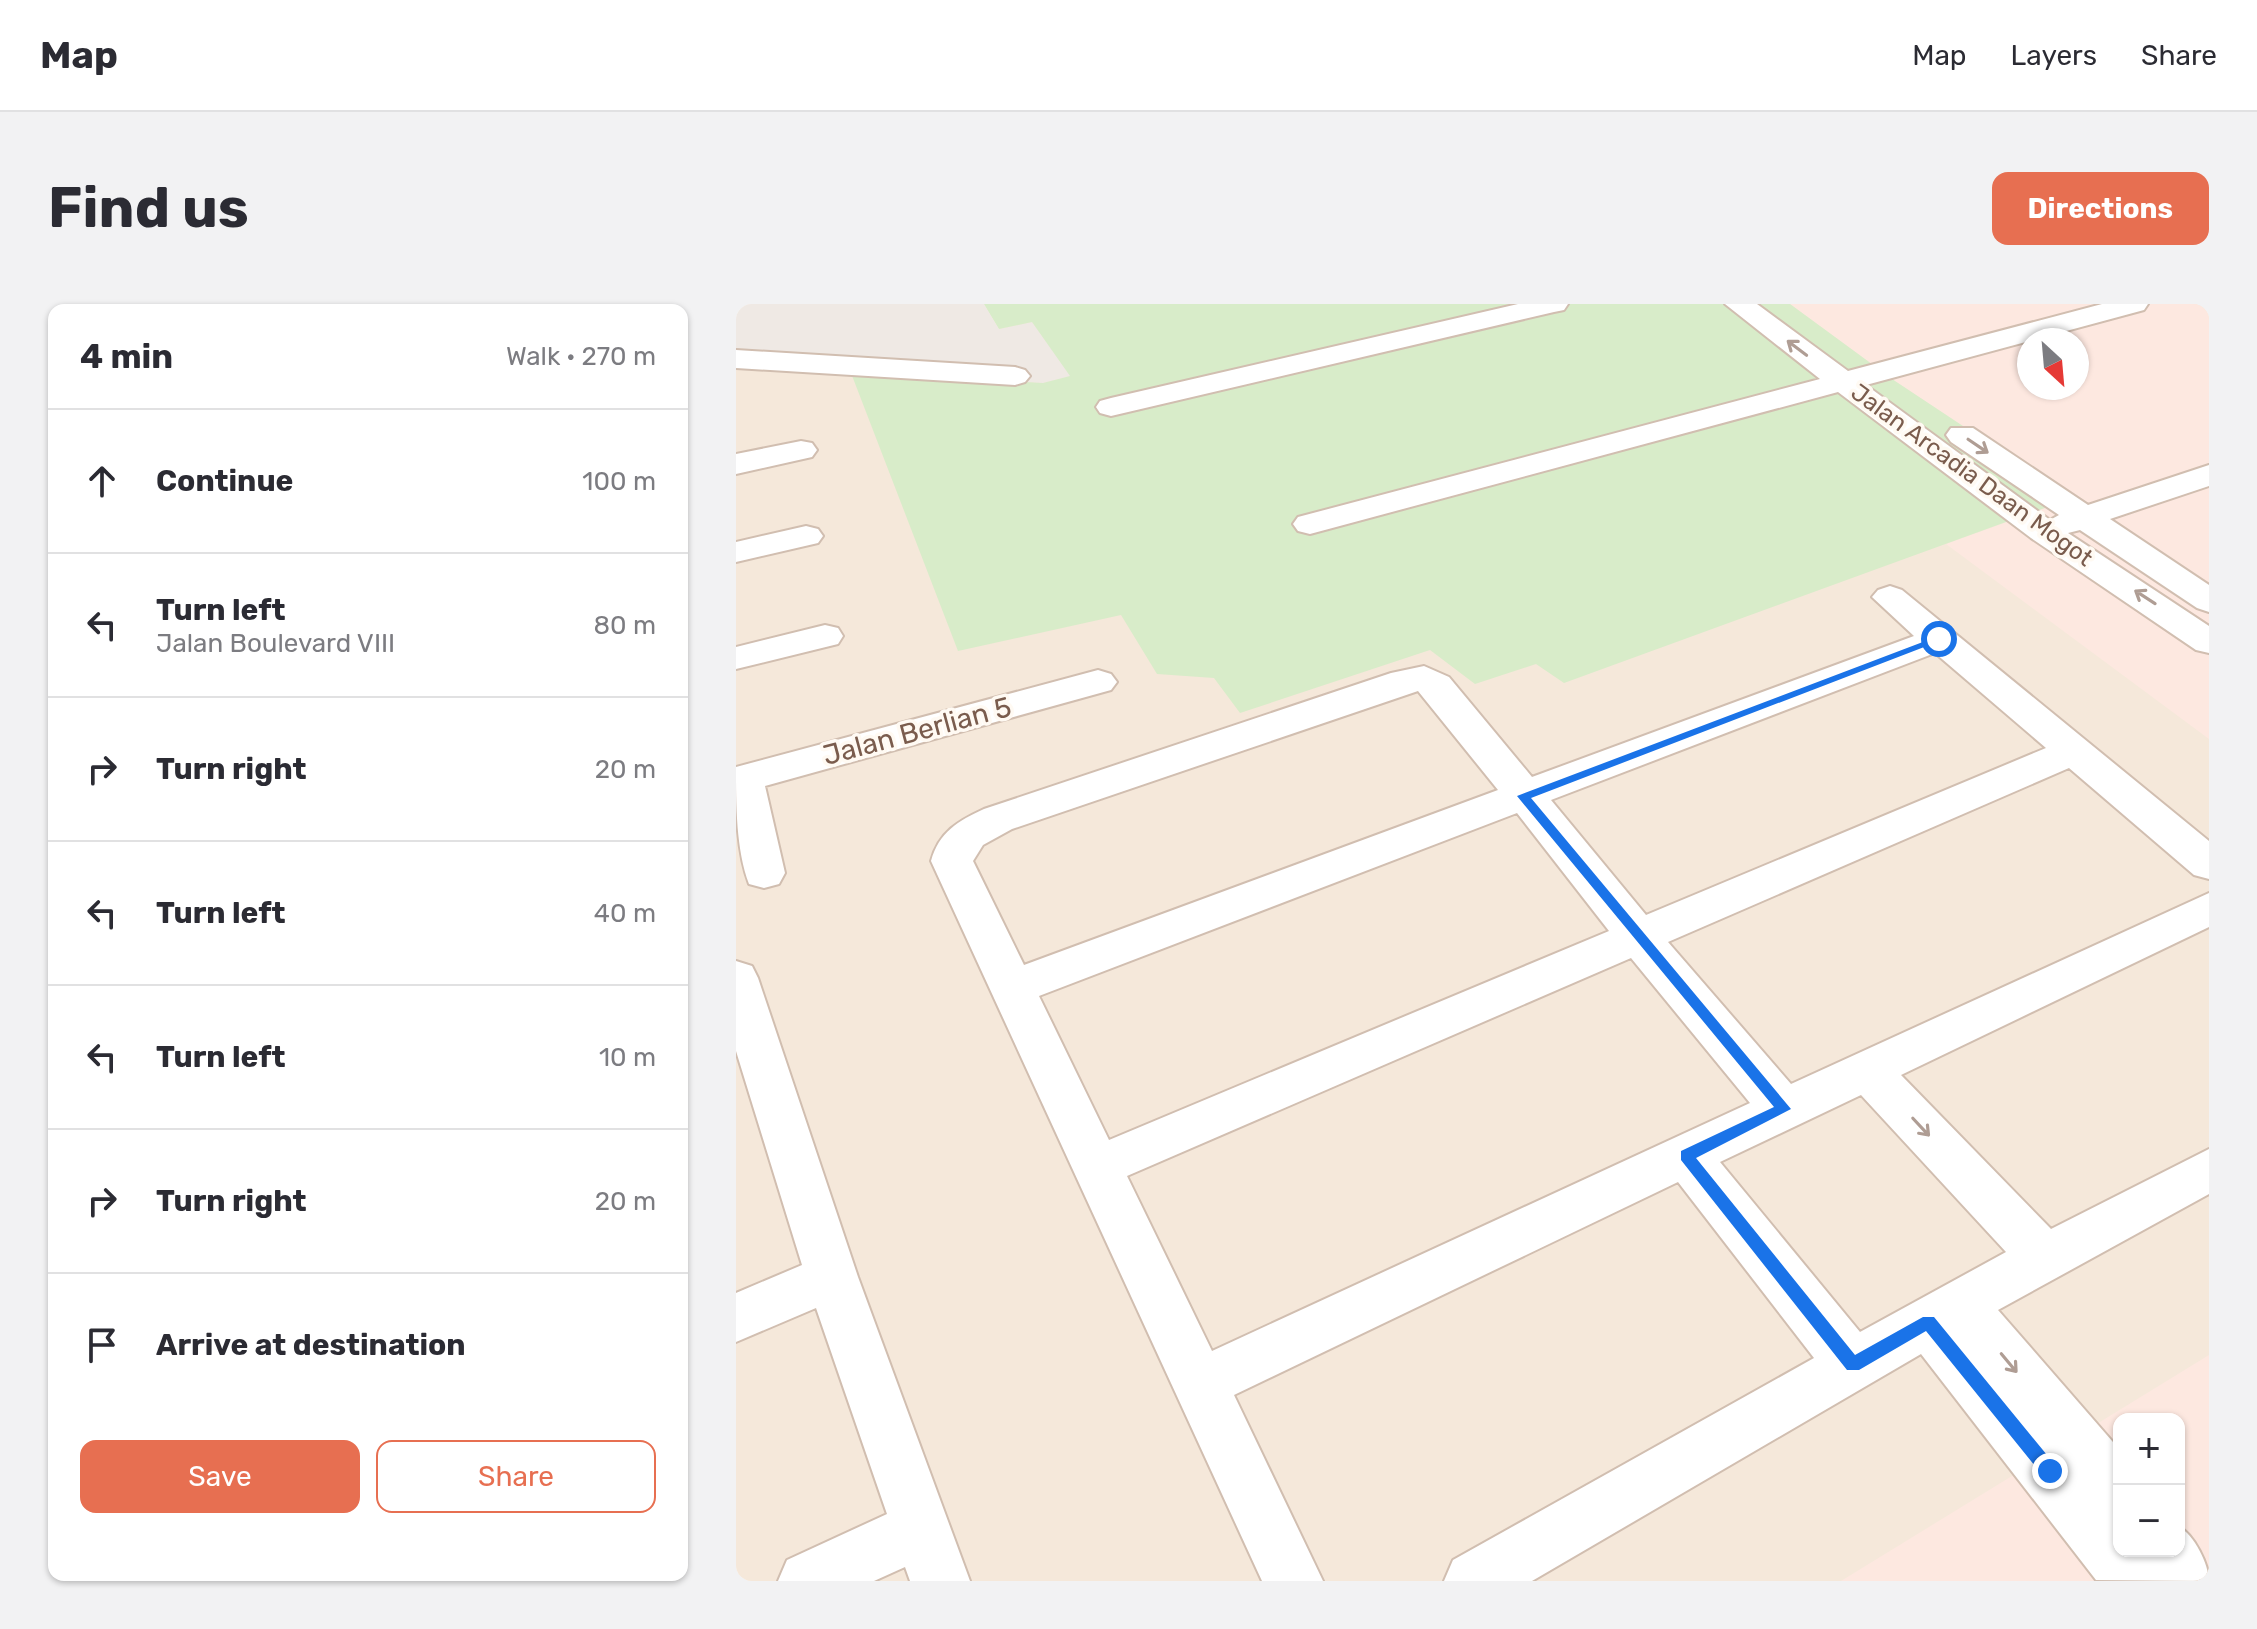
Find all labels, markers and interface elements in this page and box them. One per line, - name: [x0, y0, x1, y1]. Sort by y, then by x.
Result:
- text: Map: [40, 32, 118, 78]
- text: Map: [1912, 39, 1967, 72]
- text: Layers: [2011, 39, 2097, 72]
- text: Share: [2141, 39, 2217, 72]
- button: Directions: [1992, 172, 2209, 245]
- text: Find us: [48, 175, 249, 241]
- north arrow: [2017, 328, 2089, 400]
- text: 4 min: [80, 336, 173, 377]
- one-way arrow: [1787, 339, 1809, 356]
- text: Walk · 270 m: [506, 341, 656, 372]
- street label: Jalan Arcadia Daan Mogot: [1846, 378, 2098, 572]
- one-way arrow: [1966, 438, 1988, 454]
- icon: ahead: [80, 459, 124, 503]
- text: Continue: [156, 463, 293, 499]
- text: 100 m: [582, 466, 656, 497]
- one-way arrow: [2134, 588, 2157, 604]
- text: Turn left: [156, 592, 286, 628]
- icon: left: [80, 603, 124, 647]
- text: 80 m: [593, 610, 656, 641]
- route start: [1921, 621, 1957, 657]
- text: Jalan Boulevard VIII: [156, 628, 395, 659]
- street label: Jalan Berlian 5: [819, 690, 1015, 772]
- icon: right: [80, 747, 124, 791]
- text: Turn right: [156, 751, 307, 787]
- text: 20 m: [595, 754, 656, 785]
- icon: left: [80, 891, 124, 935]
- text: Turn left: [156, 895, 286, 931]
- text: 40 m: [594, 898, 656, 929]
- icon: left: [80, 1035, 124, 1079]
- text: Turn left: [156, 1039, 286, 1075]
- text: 10 m: [599, 1042, 656, 1073]
- one-way arrow: [1911, 1117, 1930, 1136]
- icon: right: [80, 1179, 124, 1223]
- text: Turn right: [156, 1183, 307, 1219]
- text: 20 m: [595, 1186, 656, 1217]
- icon: arrive: [80, 1323, 124, 1367]
- text: Arrive at destination: [156, 1327, 466, 1363]
- one-way arrow: [2000, 1353, 2018, 1373]
- map controls: [2113, 1413, 2185, 1557]
- button: +: [2113, 1413, 2185, 1485]
- button: Save: [80, 1440, 360, 1513]
- button: Share: [376, 1440, 656, 1513]
- route end: [2032, 1453, 2068, 1489]
- button: −: [2113, 1485, 2185, 1557]

